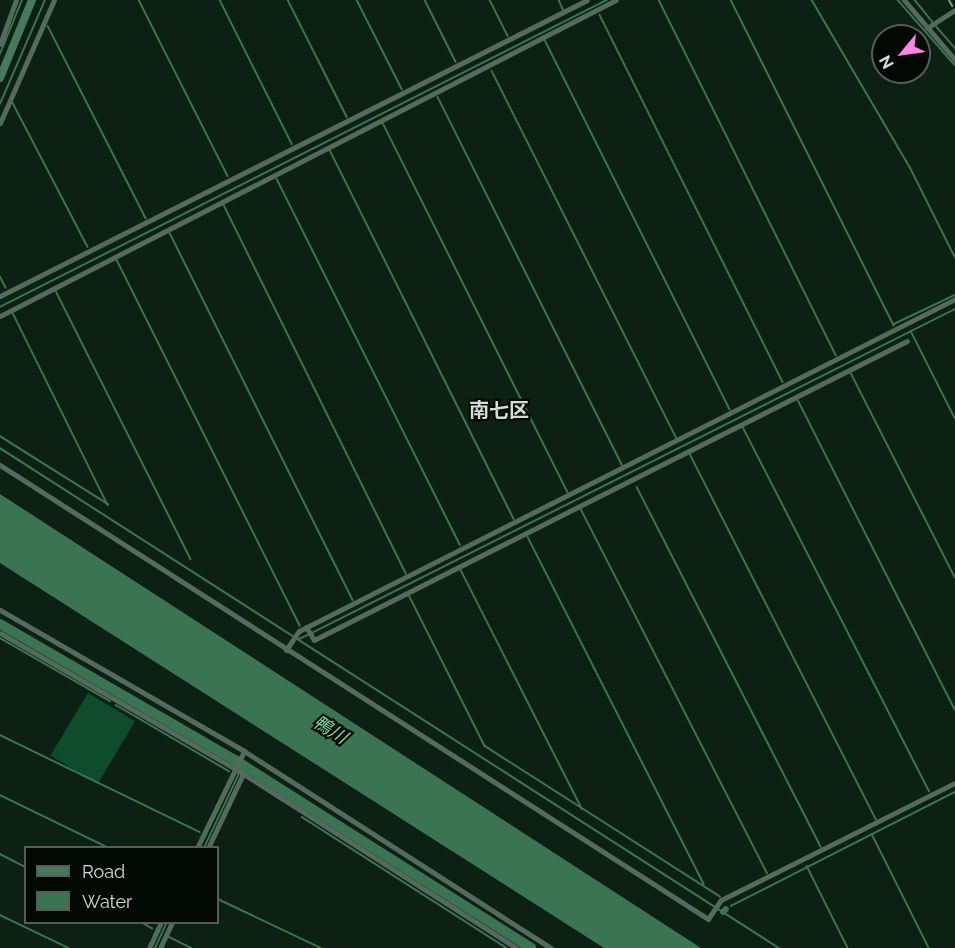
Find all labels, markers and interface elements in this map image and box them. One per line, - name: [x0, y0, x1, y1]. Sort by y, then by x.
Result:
- north arrow: [871, 24, 931, 84]
- text: N: [875, 52, 898, 72]
- district label: 南七区: [469, 398, 529, 422]
- water label: 鴨川: [309, 711, 351, 749]
- legend: [24, 846, 219, 924]
- text: Road: [82, 861, 125, 882]
- text: Water: [82, 891, 132, 912]

